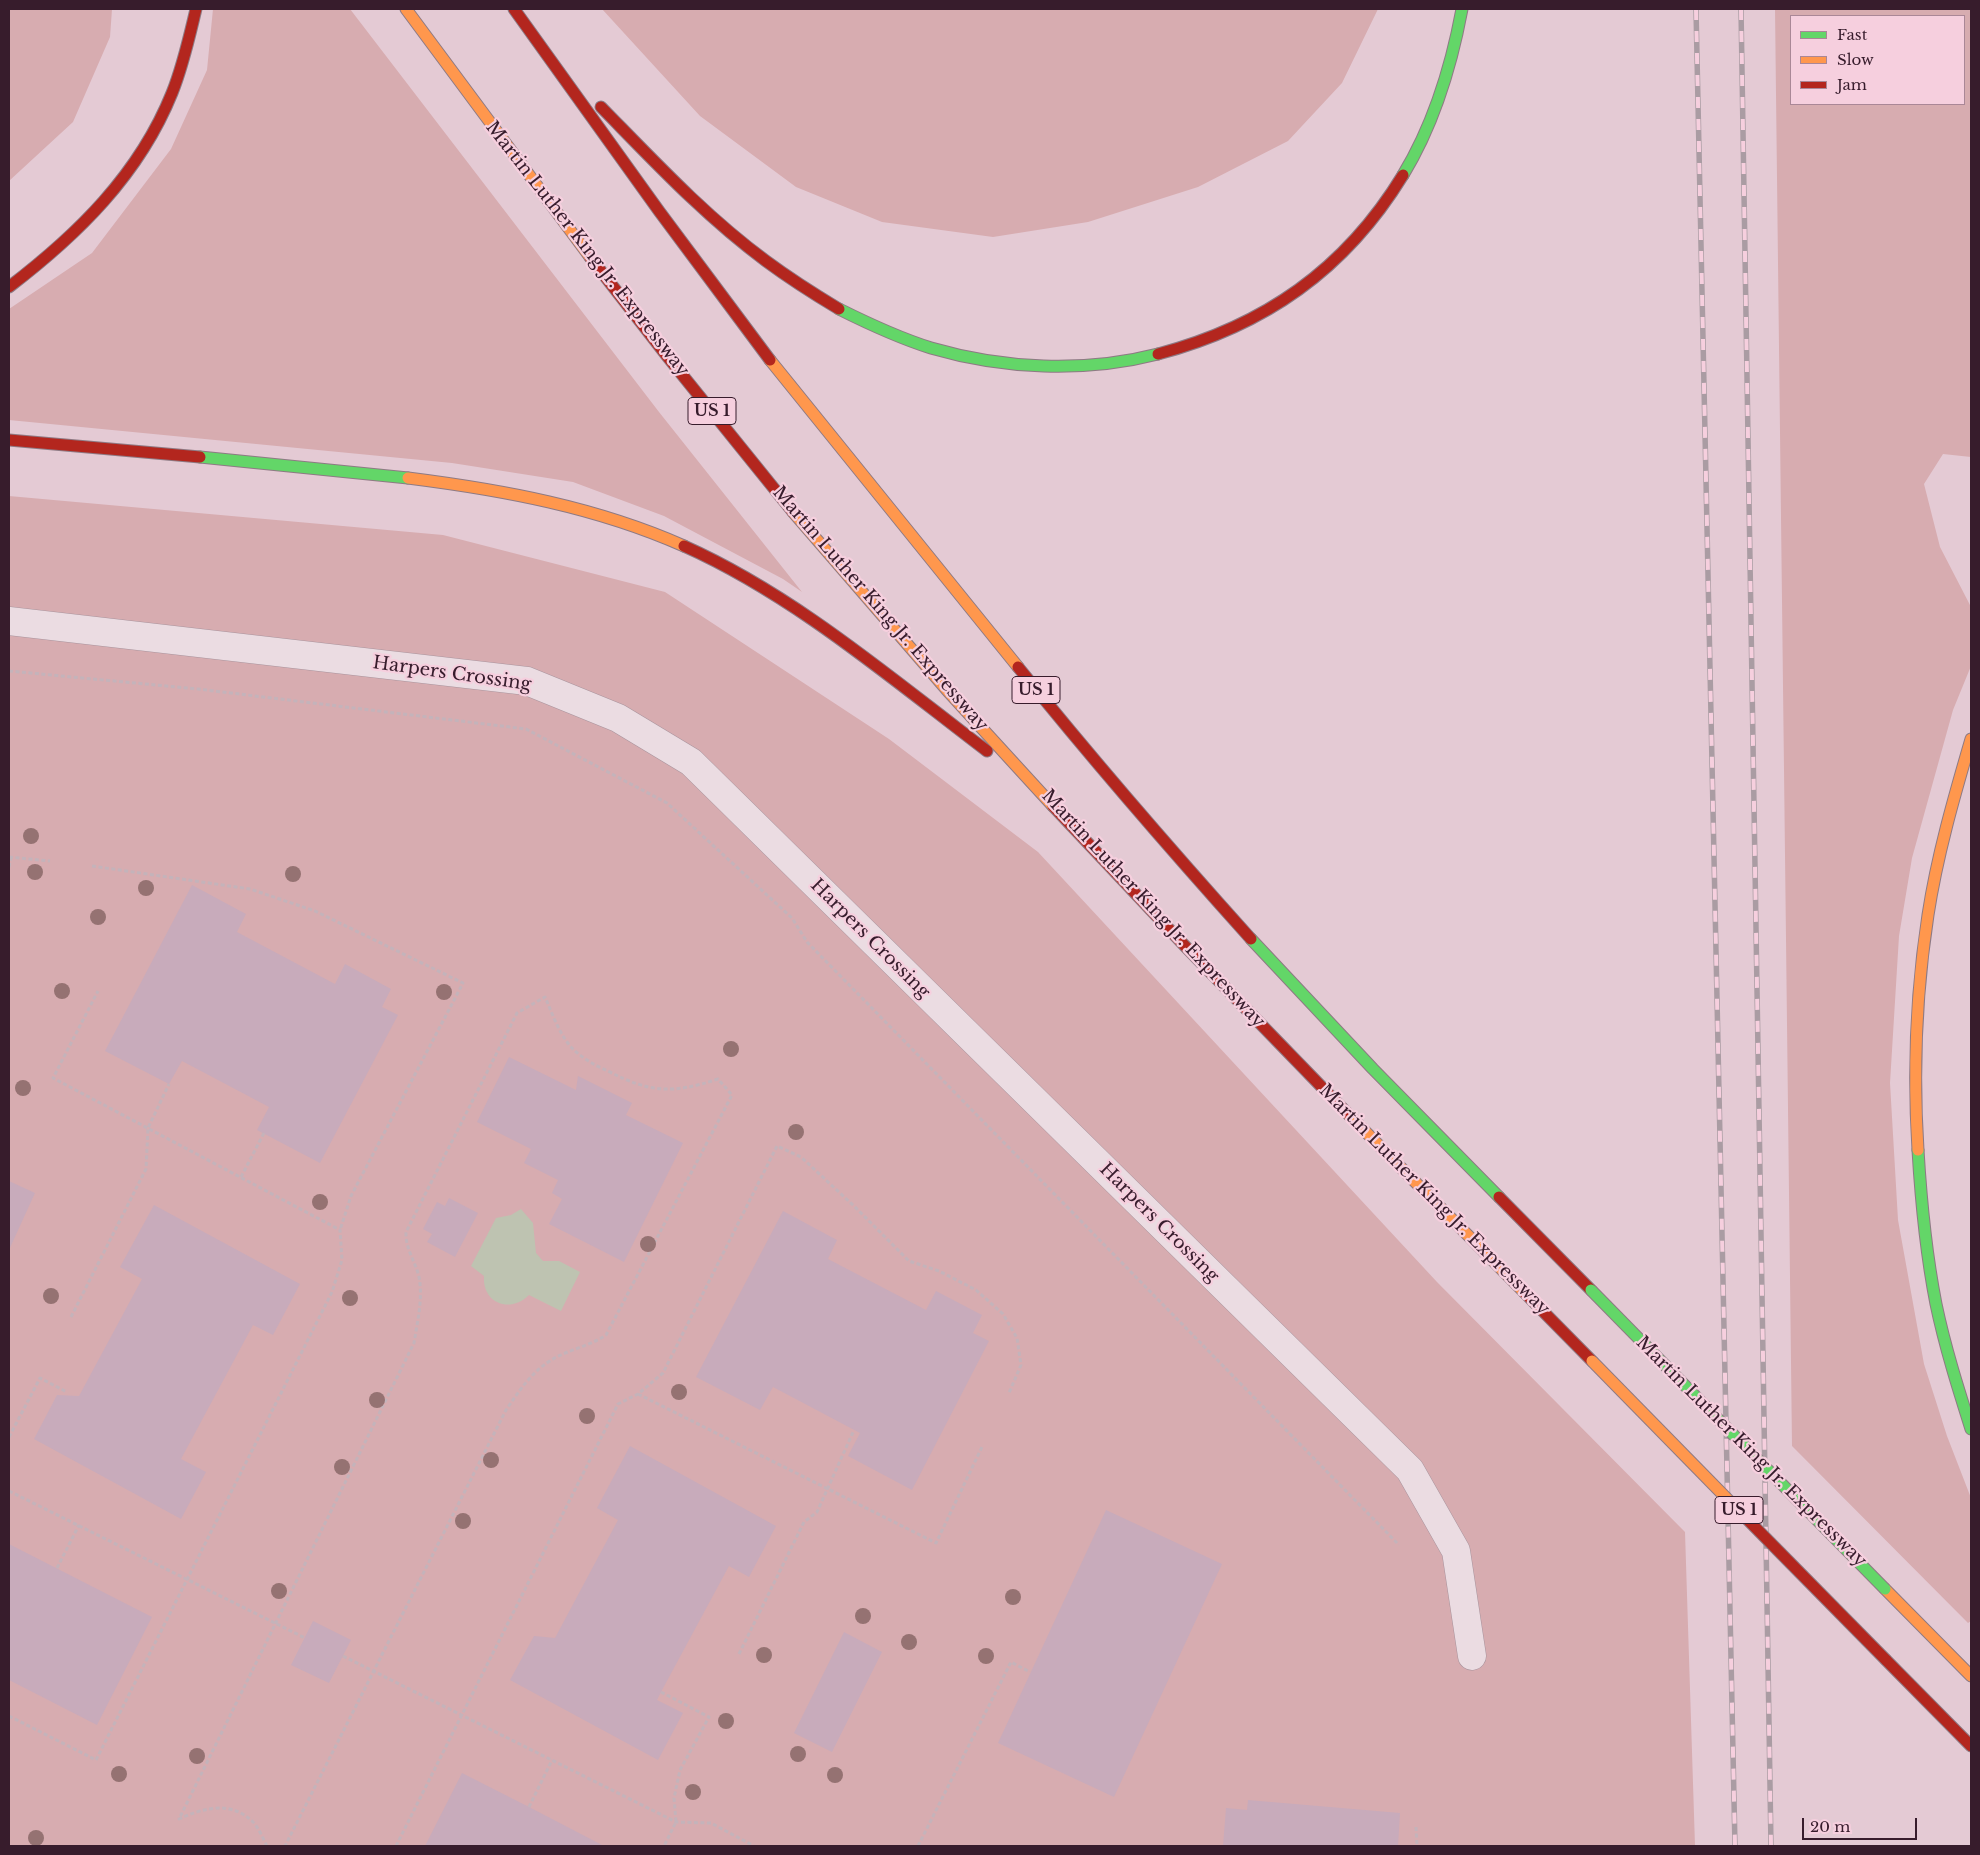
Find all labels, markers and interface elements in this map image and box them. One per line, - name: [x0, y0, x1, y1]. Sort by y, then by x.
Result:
- legend: [1790, 15, 1965, 105]
- text: Fast: [1837, 25, 1867, 44]
- text: Slow: [1837, 50, 1874, 69]
- text: Jam: [1837, 75, 1867, 94]
- street label: Martin Luther King Jr. Expressway: [481, 117, 693, 381]
- road number: US 1: [688, 398, 736, 424]
- street label: Martin Luther King Jr. Expressway: [768, 482, 992, 736]
- street label: Harpers Crossing: [371, 652, 533, 696]
- road number: US 1: [1012, 676, 1060, 704]
- street label: Martin Luther King Jr. Expressway: [1037, 786, 1269, 1032]
- street label: Harpers Crossing: [806, 875, 934, 1003]
- street label: Martin Luther King Jr. Expressway: [1314, 1080, 1554, 1320]
- street label: Harpers Crossing: [1095, 1159, 1223, 1287]
- street label: Martin Luther King Jr. Expressway: [1631, 1332, 1871, 1572]
- road number: US 1: [1715, 1496, 1763, 1524]
- scale bar: [1805, 1808, 1920, 1840]
- text: 20 m: [1810, 1817, 1850, 1836]

